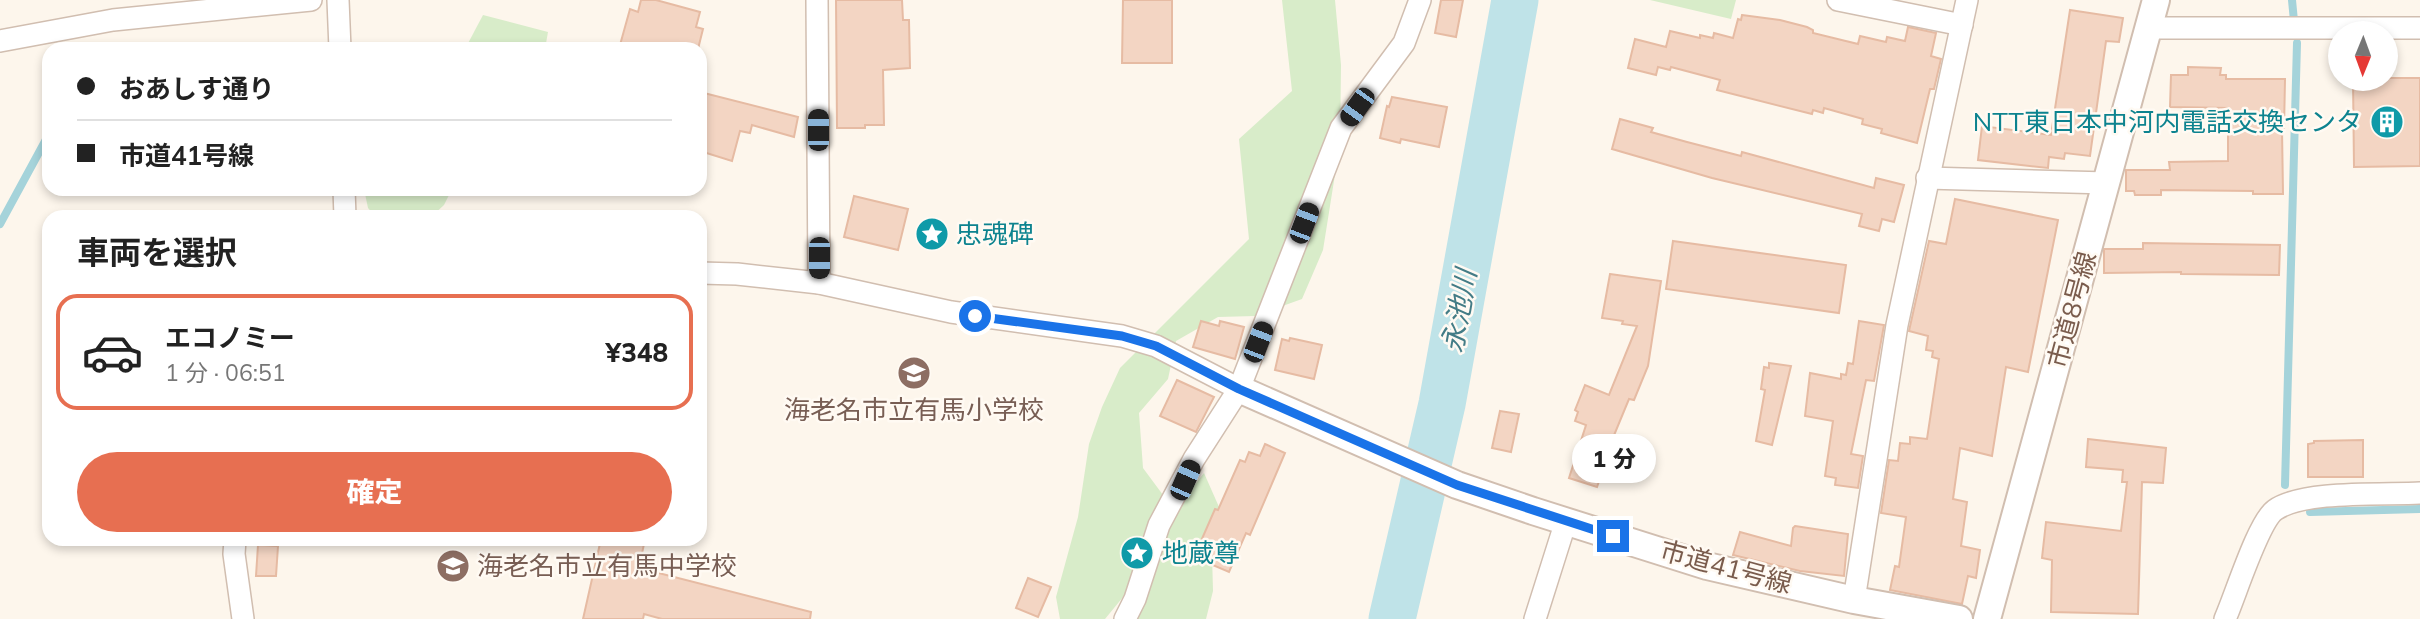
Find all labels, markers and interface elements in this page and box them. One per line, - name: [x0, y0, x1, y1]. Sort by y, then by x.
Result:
- north arrow: [2328, 21, 2398, 91]
- map controls: [2328, 21, 2398, 91]
- text: おあしす通り: [119, 72, 274, 105]
- car: [1337, 84, 1378, 130]
- building icon: NTT東日本中河内電話交換センタ: [2368, 103, 2406, 141]
- place label: NTT東日本中河内電話交換センタ: [1973, 105, 2362, 138]
- car: [808, 109, 829, 151]
- text: 市道41号線: [119, 139, 254, 172]
- car: [1287, 200, 1322, 246]
- place icon: 忠魂碑: [913, 215, 951, 253]
- place label: 忠魂碑: [956, 217, 1034, 250]
- text: 車両を選択: [77, 232, 237, 272]
- car: [809, 237, 830, 279]
- street label: 市道8号線: [2040, 248, 2103, 372]
- water label: 永池川: [1434, 264, 1484, 355]
- route start: [959, 300, 991, 332]
- car: [1241, 319, 1276, 365]
- icon: car: [81, 321, 144, 384]
- text: エコノミー: [165, 321, 295, 354]
- text: ¥348: [606, 336, 668, 369]
- school or university icon: 海老名市立有馬小学校: [895, 354, 933, 392]
- text: 1 分 · 06:51: [165, 358, 286, 387]
- place label: 海老名市立有馬小学校: [784, 393, 1044, 426]
- callout: 1 分: [1571, 434, 1655, 484]
- text: 1 分: [1592, 444, 1636, 473]
- button: 確定: [77, 452, 672, 532]
- car: [1167, 457, 1204, 503]
- route end: [1597, 520, 1629, 552]
- street label: 市道41号線: [1657, 533, 1796, 600]
- place icon: 地蔵尊: [1118, 534, 1156, 572]
- place label: 地蔵尊: [1162, 536, 1240, 569]
- school or university icon: 海老名市立有馬中学校: [434, 547, 472, 585]
- place label: 海老名市立有馬中学校: [477, 549, 737, 582]

